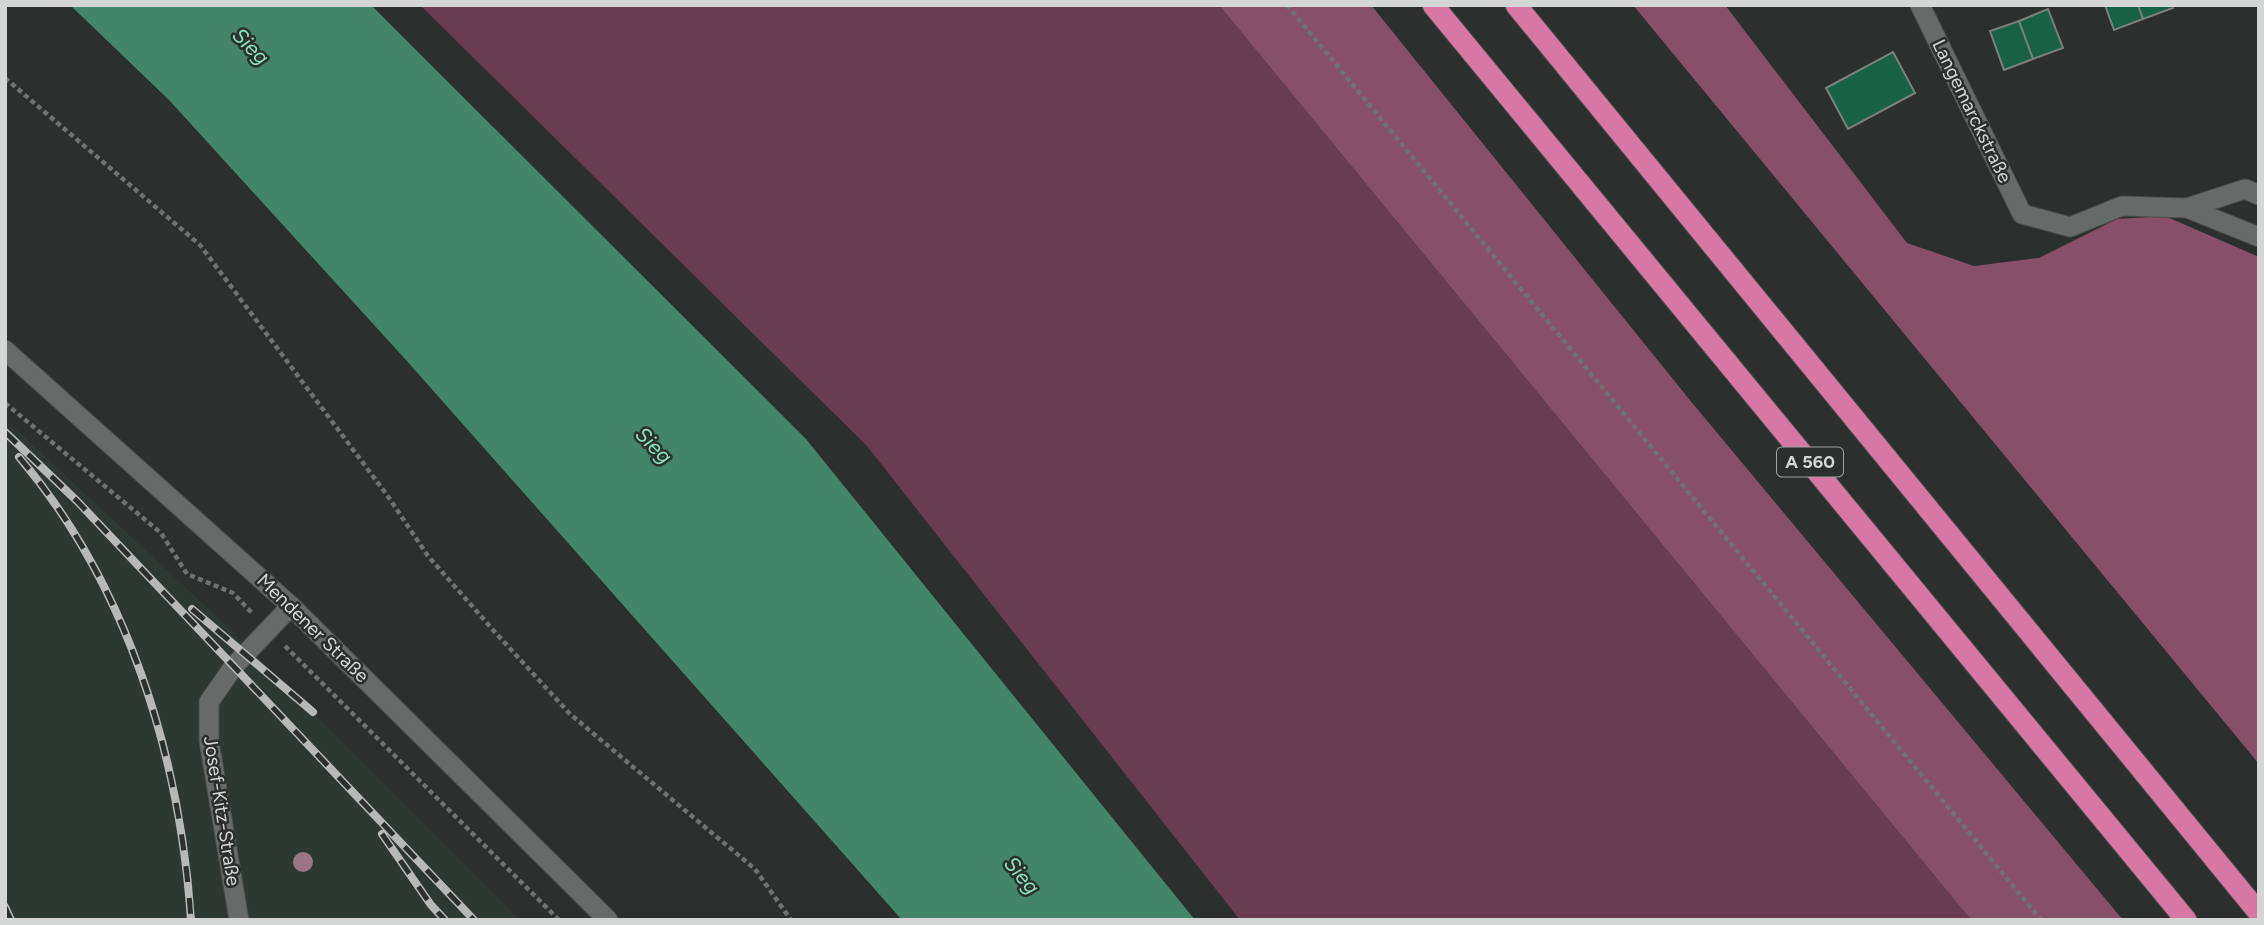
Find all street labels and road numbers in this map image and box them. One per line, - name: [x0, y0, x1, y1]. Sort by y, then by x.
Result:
- street label: Langemarckstraße: [1927, 36, 2017, 186]
- road number: A 560: [1777, 448, 1843, 476]
- street label: Mendener Straße: [252, 569, 374, 687]
- street label: Josef-Kitz-Straße: [199, 734, 245, 888]

